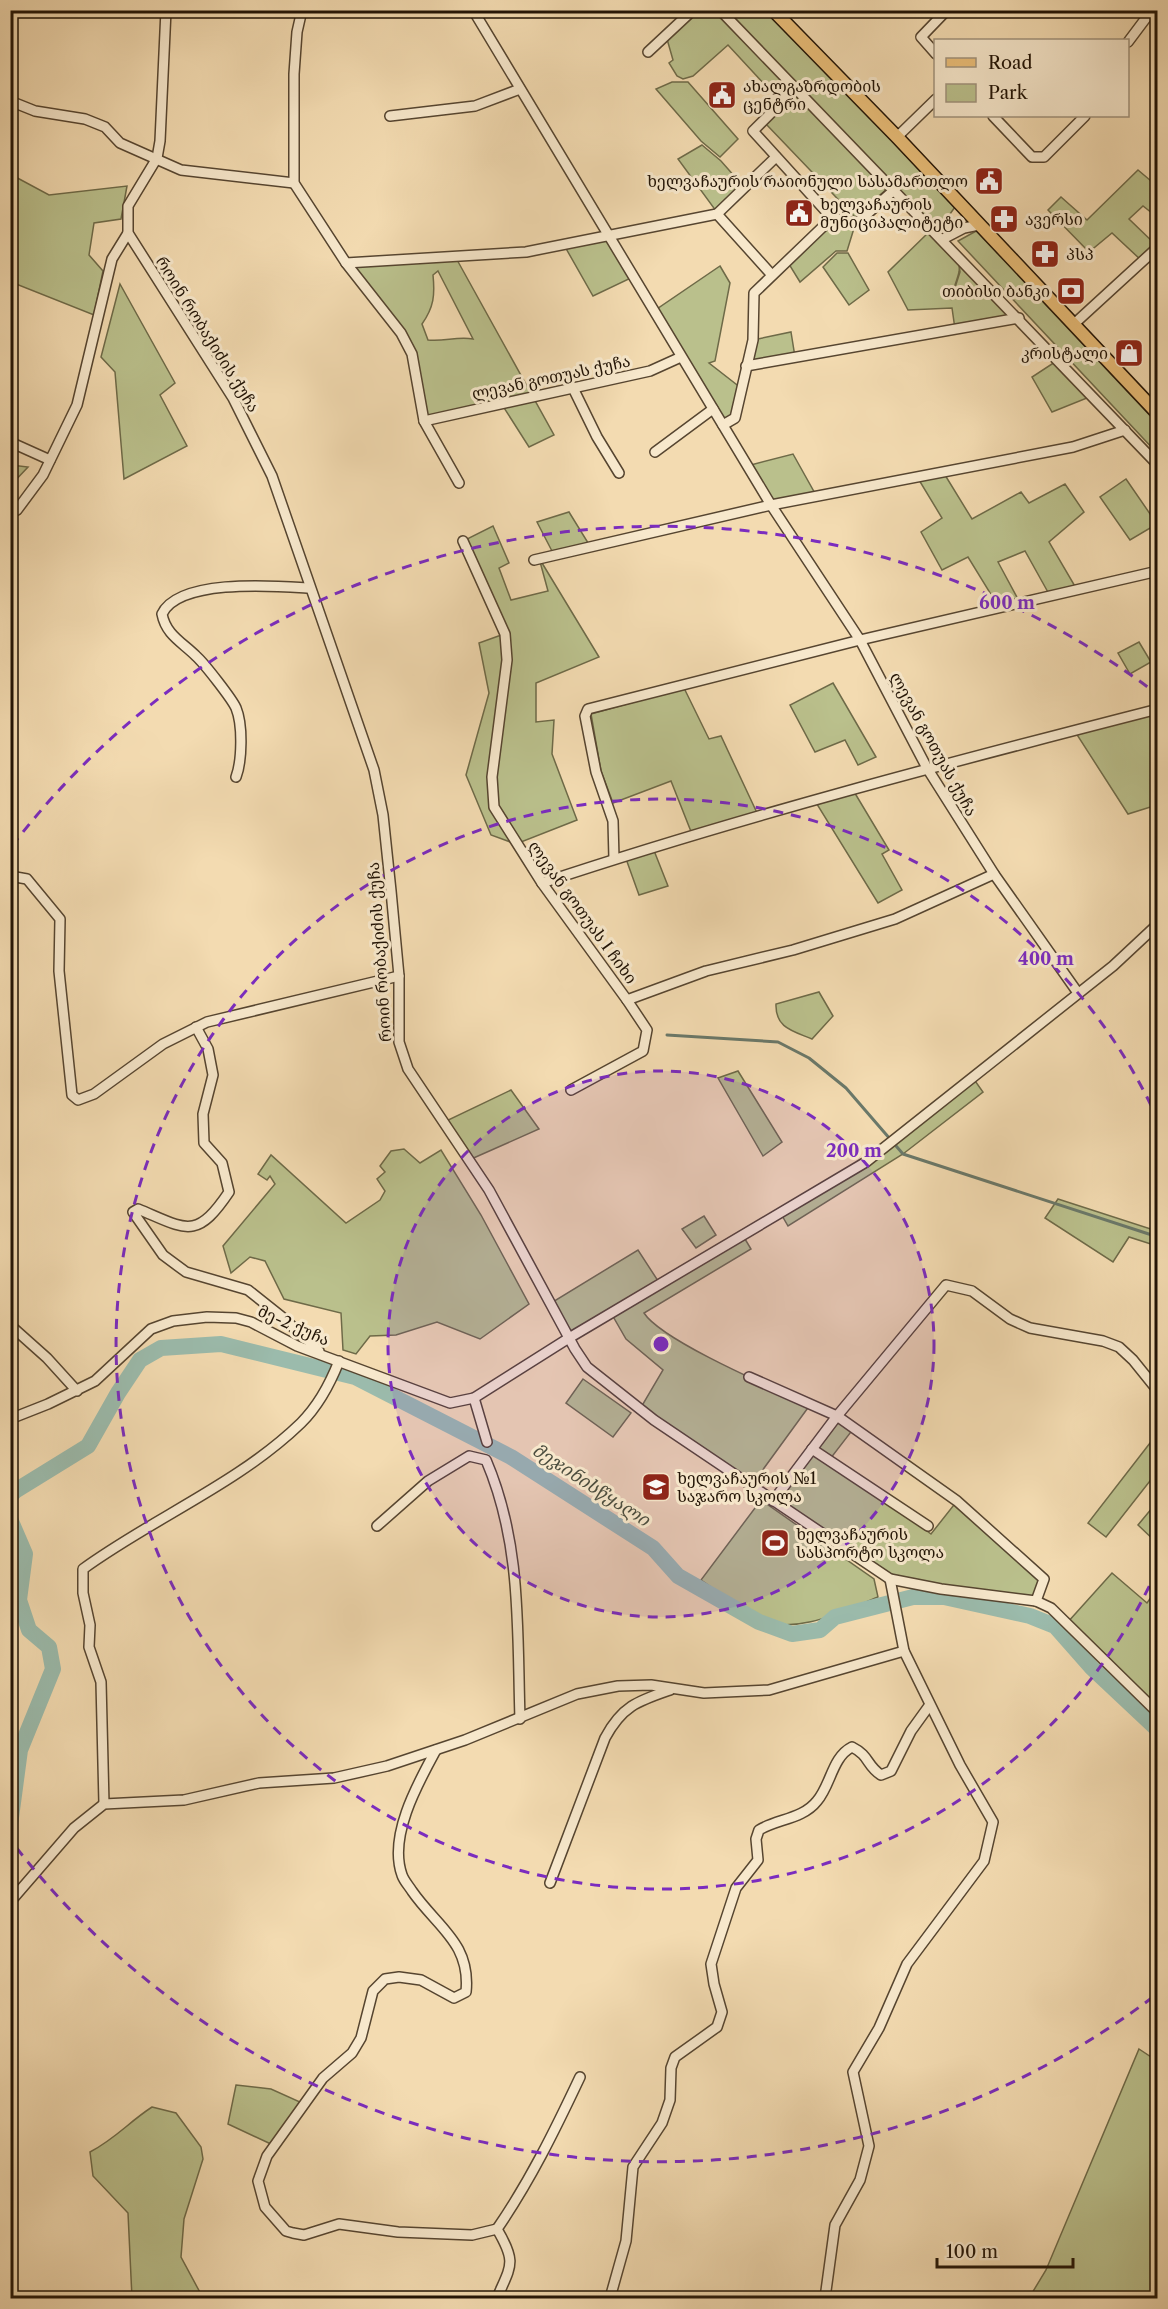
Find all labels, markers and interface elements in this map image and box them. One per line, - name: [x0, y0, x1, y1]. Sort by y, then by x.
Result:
- legend: [934, 39, 1129, 117]
- text: Road: [988, 52, 1033, 74]
- place label: ახალგაზრდობის ცენტრი: [743, 76, 881, 114]
- public building icon: ახალგაზრდობის ცენტრი: [706, 79, 738, 111]
- text: Park: [988, 82, 1029, 104]
- public building icon: ხელვაჩაურის რაიონული სასამართლო: [973, 165, 1005, 197]
- place label: ხელვაჩაურის რაიონული სასამართლო: [647, 171, 968, 191]
- place label: ხელვაჩაურის მუნიციპალიტეტი: [820, 194, 963, 232]
- public building icon: ხელვაჩაურის მუნიციპალიტეტი: [783, 197, 815, 229]
- pharmacy icon: ავერსი: [988, 203, 1020, 235]
- place label: ავერსი: [1025, 209, 1083, 229]
- pharmacy icon: პსპ: [1029, 238, 1061, 270]
- place label: პსპ: [1066, 244, 1094, 264]
- street label: როინ რობაქიძის ქუჩა: [152, 252, 264, 416]
- bank icon: თიბისი ბანკი: [1055, 275, 1087, 307]
- place label: თიბისი ბანკი: [942, 281, 1050, 301]
- shop icon: კრისტალი: [1113, 337, 1145, 369]
- place label: კრისტალი: [1021, 343, 1108, 363]
- street label: ლევან გოთუას ქუჩა: [470, 350, 632, 404]
- text: 600 m: [979, 592, 1035, 614]
- street label: ლევან გოთუას ქუჩა: [886, 669, 982, 819]
- street label: ლევან გოთუას I ჩიხი: [524, 837, 642, 987]
- street label: როინ რობაქიძის ქუჩა: [363, 861, 395, 1043]
- text: 400 m: [1018, 948, 1074, 970]
- text: 200 m: [826, 1140, 882, 1162]
- street label: მე-2 ქუჩა: [255, 1300, 333, 1350]
- centre of rings: [651, 1334, 671, 1354]
- water label: მეჯინისწყალი: [528, 1439, 655, 1532]
- place label: ხელვაჩაურის №1 საჯარო სკოლა: [677, 1468, 817, 1506]
- school or university icon: ხელვაჩაურის №1 საჯარო სკოლა: [640, 1471, 672, 1503]
- place label: ხელვაჩაურის სასპორტო სკოლა: [796, 1524, 944, 1562]
- sports icon: ხელვაჩაურის სასპორტო სკოლა: [759, 1527, 791, 1559]
- scale bar: [937, 2231, 1074, 2269]
- text: 100 m: [946, 2241, 998, 2263]

